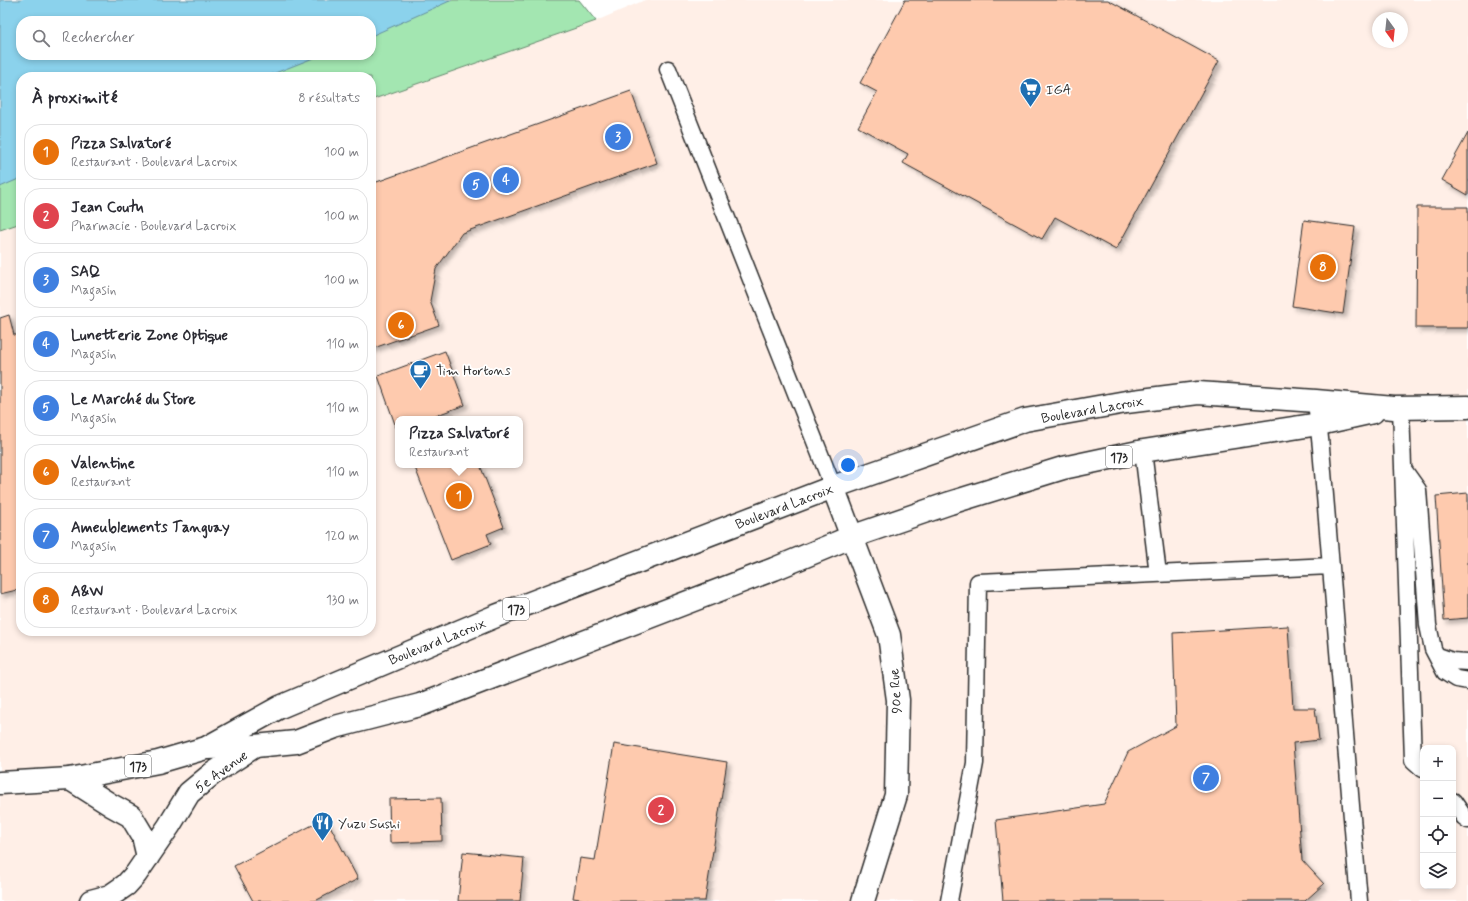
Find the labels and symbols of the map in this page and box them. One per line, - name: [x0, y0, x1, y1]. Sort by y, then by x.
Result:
- north arrow: [1372, 12, 1408, 48]
- supermarket icon: IGA: [1017, 76, 1043, 109]
- place label: IGA: [1046, 81, 1072, 99]
- pin: 3: [605, 122, 631, 152]
- pin: 4: [493, 165, 519, 195]
- pin: 5: [463, 170, 489, 200]
- pin: 8: [1310, 252, 1336, 282]
- pin: 6: [388, 310, 414, 340]
- cafe icon: Tim Hortons: [408, 357, 434, 390]
- place label: Tim Hortons: [436, 362, 511, 380]
- street label: Boulevard Lacroix: [1040, 392, 1145, 428]
- road number: 173: [1106, 446, 1132, 468]
- your location: [838, 455, 858, 475]
- street label: Boulevard Lacroix: [733, 480, 836, 534]
- pin: 1: [446, 481, 472, 511]
- road number: 173: [503, 598, 529, 620]
- street label: Boulevard Lacroix: [386, 614, 489, 670]
- street label: 90e Rue: [885, 667, 907, 714]
- street label: 5e Avenue: [192, 747, 252, 797]
- road number: 173: [125, 755, 151, 777]
- pin: 7: [1193, 763, 1219, 793]
- pin: 2: [648, 795, 674, 825]
- restaurant icon: Yuzu Sushi: [310, 810, 336, 843]
- place label: Yuzu Sushi: [338, 815, 400, 833]

